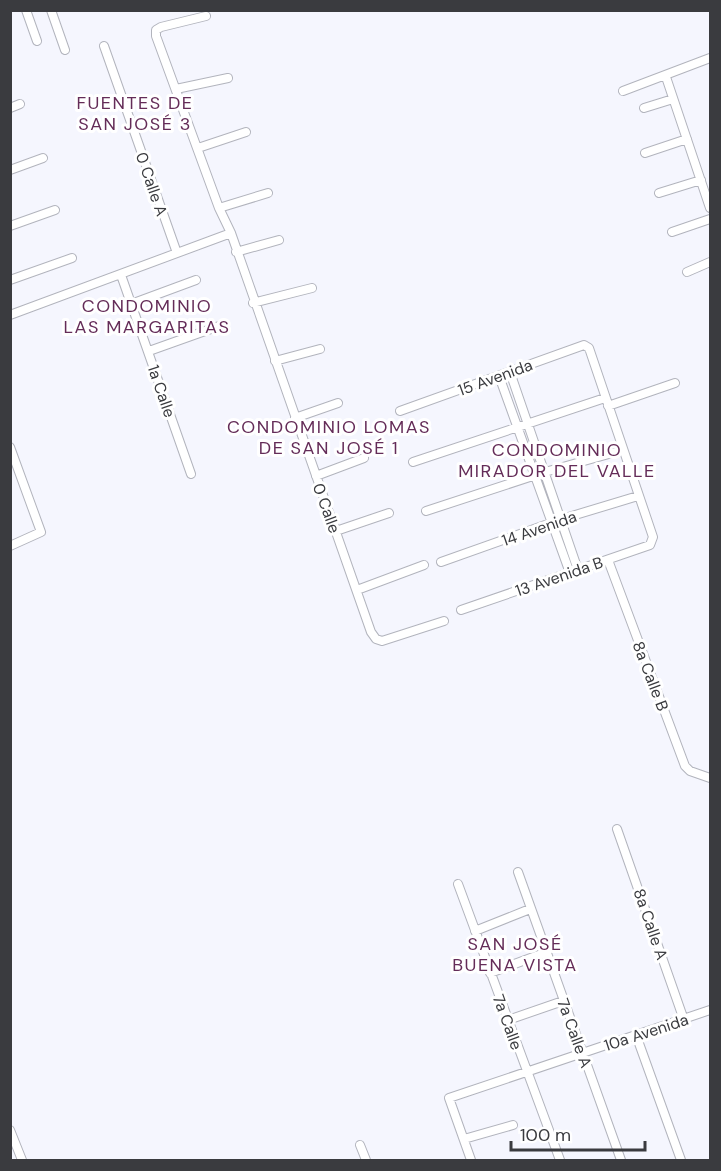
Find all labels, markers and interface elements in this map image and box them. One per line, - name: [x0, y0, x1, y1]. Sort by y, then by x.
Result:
- district label: FUENTES DE SAN JOSÉ 3: [76, 91, 194, 136]
- street label: 0 Calle A: [131, 149, 172, 219]
- district label: CONDOMINIO LAS MARGARITAS: [63, 294, 231, 339]
- street label: 15 Avenida: [455, 354, 535, 401]
- street label: 1a Calle: [143, 362, 180, 420]
- district label: CONDOMINIO LOMAS DE SAN JOSÉ 1: [227, 415, 431, 460]
- district label: CONDOMINIO MIRADOR DEL VALLE: [458, 438, 656, 483]
- street label: 0 Calle: [308, 480, 345, 536]
- street label: 14 Avenida: [499, 506, 579, 551]
- street label: 13 Avenida B: [513, 552, 606, 601]
- street label: 8a Calle B: [628, 638, 673, 714]
- street label: 8a Calle A: [629, 886, 673, 963]
- district label: SAN JOSÉ BUENA VISTA: [452, 932, 578, 977]
- street label: 7a Calle: [488, 992, 527, 1053]
- street label: 7a Calle A: [552, 996, 597, 1071]
- street label: 10a Avenida: [601, 1009, 691, 1056]
- scale bar: [511, 1114, 644, 1152]
- text: 100 m: [520, 1123, 571, 1147]

